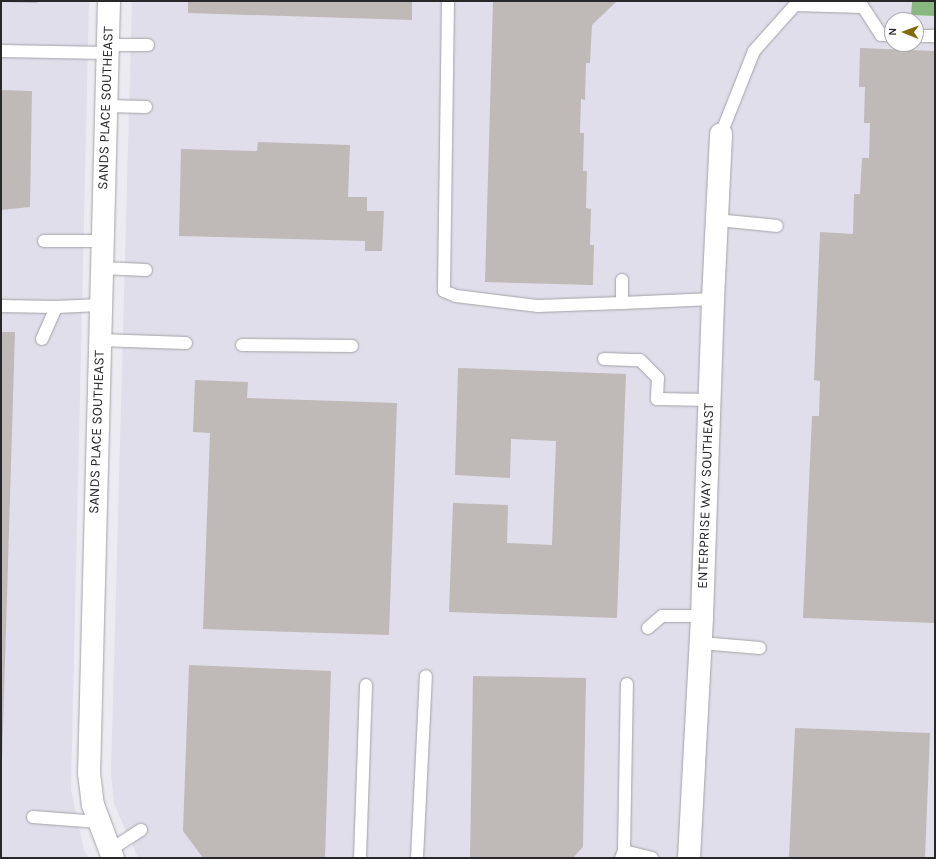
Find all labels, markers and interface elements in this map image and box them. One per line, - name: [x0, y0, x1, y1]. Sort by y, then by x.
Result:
- north arrow: [884, 12, 924, 52]
- street label: SANDS PLACE SOUTHEAST: [95, 26, 117, 190]
- text: N: [886, 28, 899, 36]
- street label: SANDS PLACE SOUTHEAST: [86, 350, 108, 514]
- street label: ENTERPRISE WAY SOUTHEAST: [694, 403, 718, 589]

